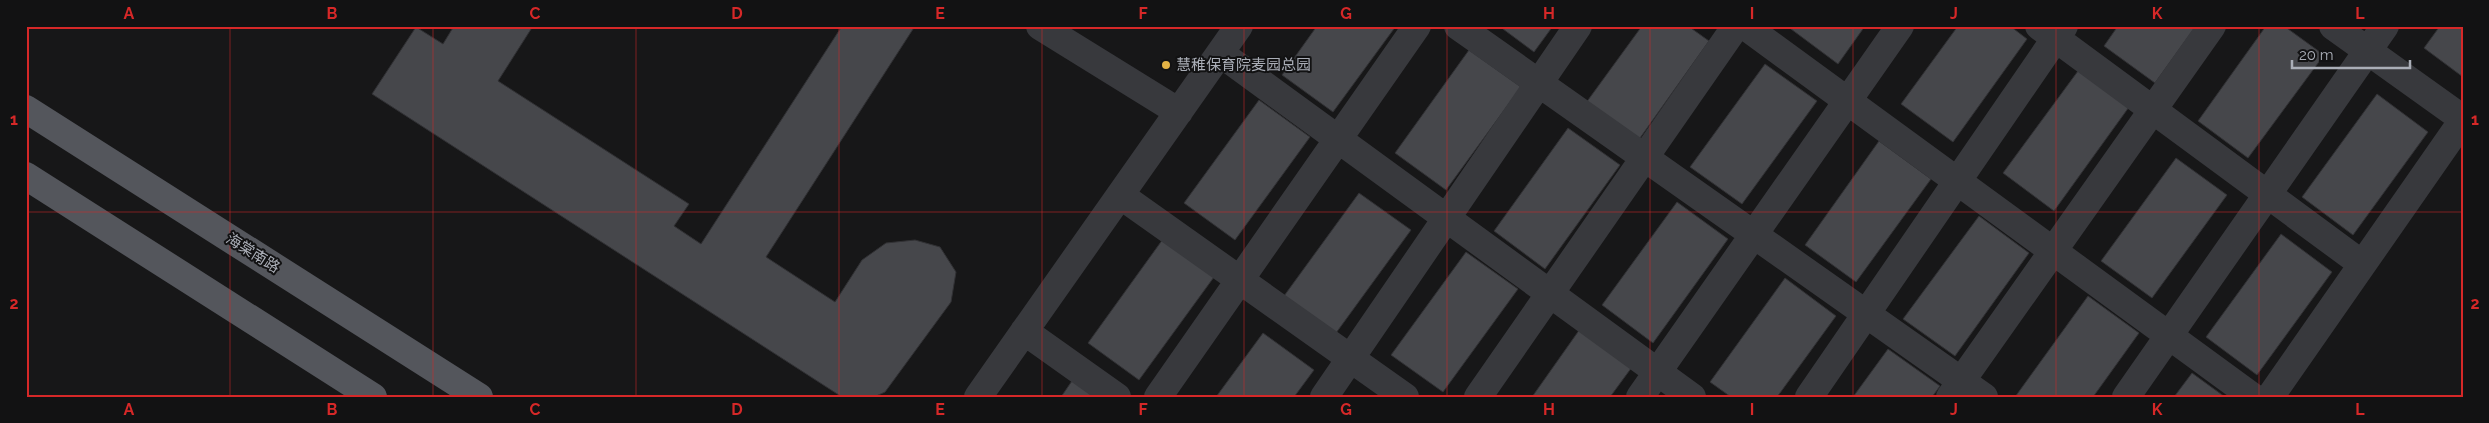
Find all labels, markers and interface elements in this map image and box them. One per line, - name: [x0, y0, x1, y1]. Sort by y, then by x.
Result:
- text: A: [124, 4, 135, 23]
- text: B: [327, 4, 338, 23]
- text: C: [530, 4, 541, 23]
- text: D: [731, 4, 743, 23]
- text: E: [935, 4, 945, 23]
- text: F: [1138, 4, 1148, 23]
- text: G: [1340, 4, 1352, 23]
- text: H: [1543, 4, 1555, 23]
- text: I: [1750, 4, 1754, 23]
- text: J: [1950, 4, 1958, 23]
- text: K: [2152, 4, 2163, 23]
- text: L: [2355, 4, 2365, 23]
- scale bar: [2292, 38, 2409, 70]
- text: 20 m: [2299, 46, 2334, 64]
- place label: 慧稚保育院麦园总园: [1176, 56, 1311, 74]
- marker: 慧稚保育院麦园总园: [1160, 59, 1172, 71]
- text: 1: [10, 110, 18, 129]
- text: 1: [2471, 110, 2479, 129]
- street label: 海棠南路: [223, 229, 283, 277]
- text: 2: [9, 294, 19, 313]
- text: 2: [2470, 294, 2480, 313]
- text: A: [124, 400, 135, 419]
- text: B: [327, 400, 338, 419]
- text: C: [530, 400, 541, 419]
- text: D: [731, 400, 743, 419]
- text: E: [935, 400, 945, 419]
- text: F: [1138, 400, 1148, 419]
- text: G: [1340, 400, 1352, 419]
- text: H: [1543, 400, 1555, 419]
- text: I: [1750, 400, 1754, 419]
- text: J: [1950, 400, 1958, 419]
- text: K: [2152, 400, 2163, 419]
- text: L: [2355, 400, 2365, 419]

